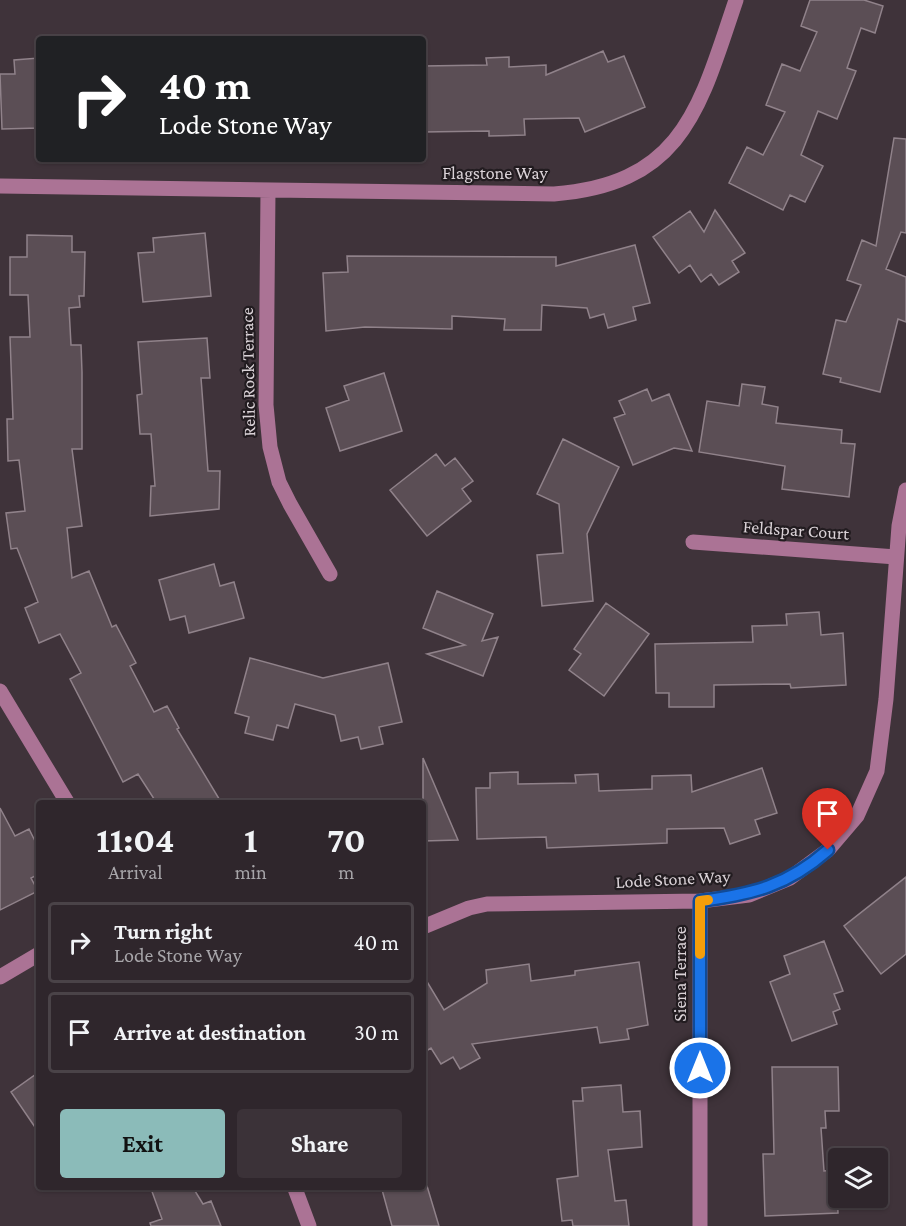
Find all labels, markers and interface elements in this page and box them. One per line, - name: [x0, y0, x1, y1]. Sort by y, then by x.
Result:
- icon: right: [60, 60, 138, 138]
- text: 40 m: [159, 61, 251, 108]
- text: Lode Stone Way: [159, 110, 332, 140]
- street label: Flagstone Way: [442, 163, 549, 183]
- street label: Relic Rock Terrace: [237, 307, 259, 437]
- street label: Feldspar Court: [742, 516, 851, 544]
- pin: [802, 788, 853, 850]
- icon: arrive: [811, 797, 844, 830]
- text: 11:04: [96, 820, 174, 860]
- text: 1: [244, 820, 257, 860]
- text: 70: [327, 820, 366, 860]
- text: Arrival: [108, 861, 163, 883]
- text: min: [235, 861, 267, 883]
- text: m: [338, 861, 354, 883]
- street label: Lode Stone Way: [615, 866, 732, 892]
- text: Turn right: [114, 919, 212, 944]
- icon: right: [63, 926, 96, 959]
- street label: Siena Terrace: [670, 926, 690, 1022]
- text: 40 m: [354, 930, 399, 955]
- text: Lode Stone Way: [114, 944, 242, 966]
- icon: arrive: [63, 1016, 96, 1049]
- text: Arrive at destination: [114, 1020, 306, 1045]
- text: 30 m: [354, 1020, 399, 1045]
- position arrow: [668, 1036, 732, 1100]
- button: Exit: [60, 1109, 225, 1178]
- button: Share: [237, 1109, 402, 1178]
- map controls: [828, 1148, 888, 1208]
- button: layers: [828, 1148, 888, 1208]

